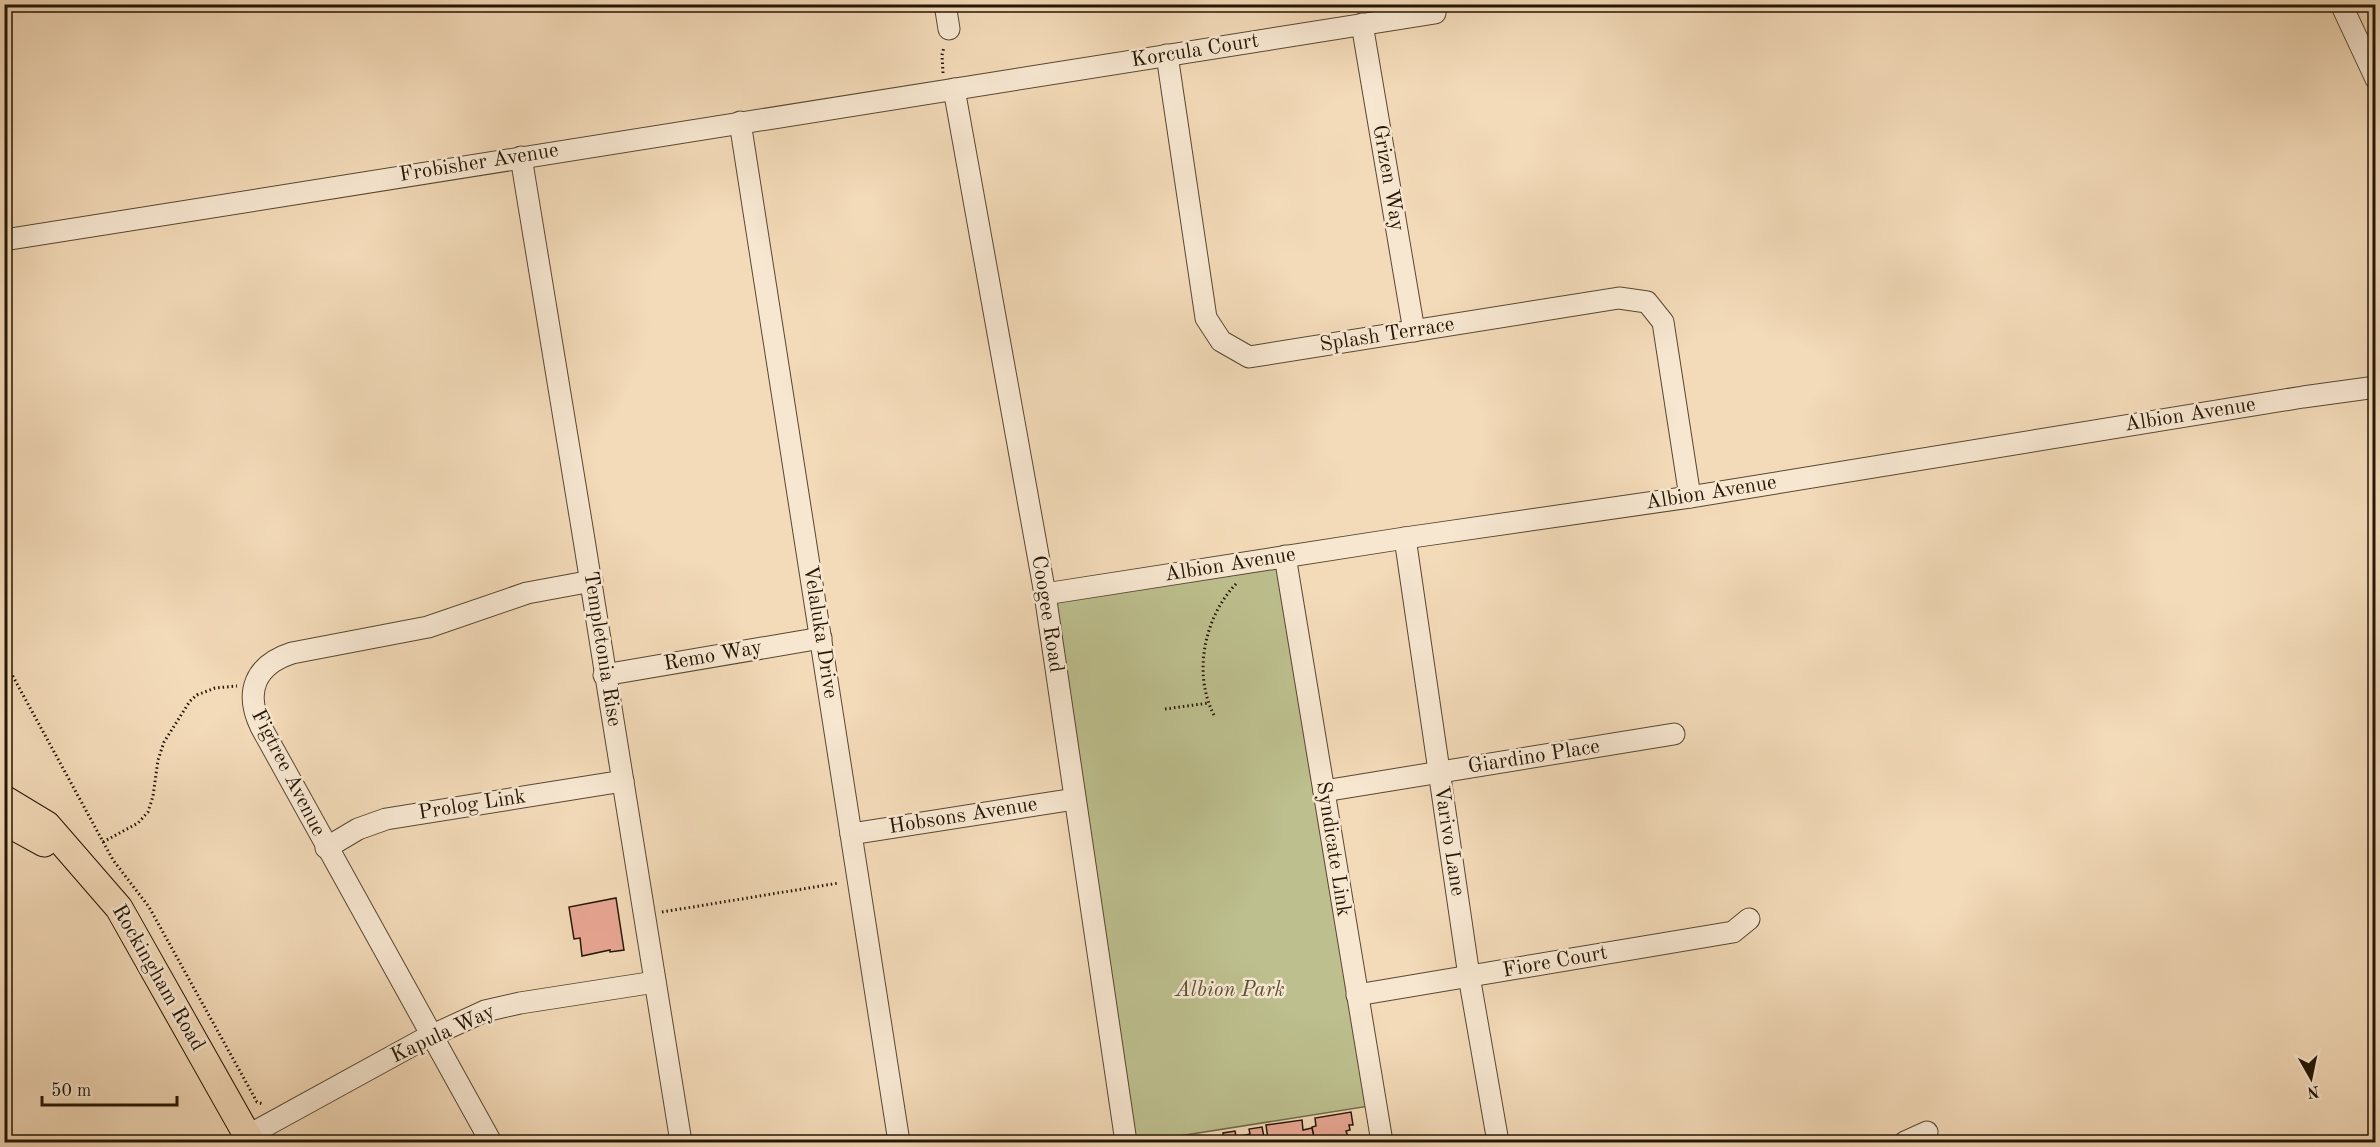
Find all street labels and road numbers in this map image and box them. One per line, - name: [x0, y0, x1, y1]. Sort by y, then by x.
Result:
- street label: Korcula Court: [1130, 31, 1260, 71]
- street label: Grizen Way: [1368, 123, 1408, 233]
- street label: Frobisher Avenue: [398, 140, 560, 186]
- street label: Splash Terrace: [1318, 314, 1456, 356]
- street label: Albion Avenue: [2123, 394, 2257, 436]
- street label: Albion Avenue: [1644, 472, 1778, 514]
- street label: Albion Avenue: [1163, 544, 1297, 586]
- street label: Coogee Road: [1027, 554, 1067, 674]
- street label: Velaluka Drive: [799, 564, 841, 700]
- street label: Templetonia Rise: [579, 570, 625, 728]
- street label: Remo Way: [662, 637, 764, 675]
- street label: Figtree Avenue: [247, 706, 329, 840]
- street label: Giardino Place: [1467, 736, 1601, 778]
- street label: Syndicate Link: [1312, 780, 1354, 918]
- street label: Varivo Lane: [1430, 785, 1468, 897]
- street label: Prolog Link: [417, 786, 527, 824]
- street label: Hobsons Avenue: [887, 794, 1039, 838]
- street label: Rockingham Road: [108, 901, 208, 1055]
- street label: Fiore Court: [1501, 942, 1609, 982]
- street label: Kapula Way: [388, 1001, 498, 1067]

